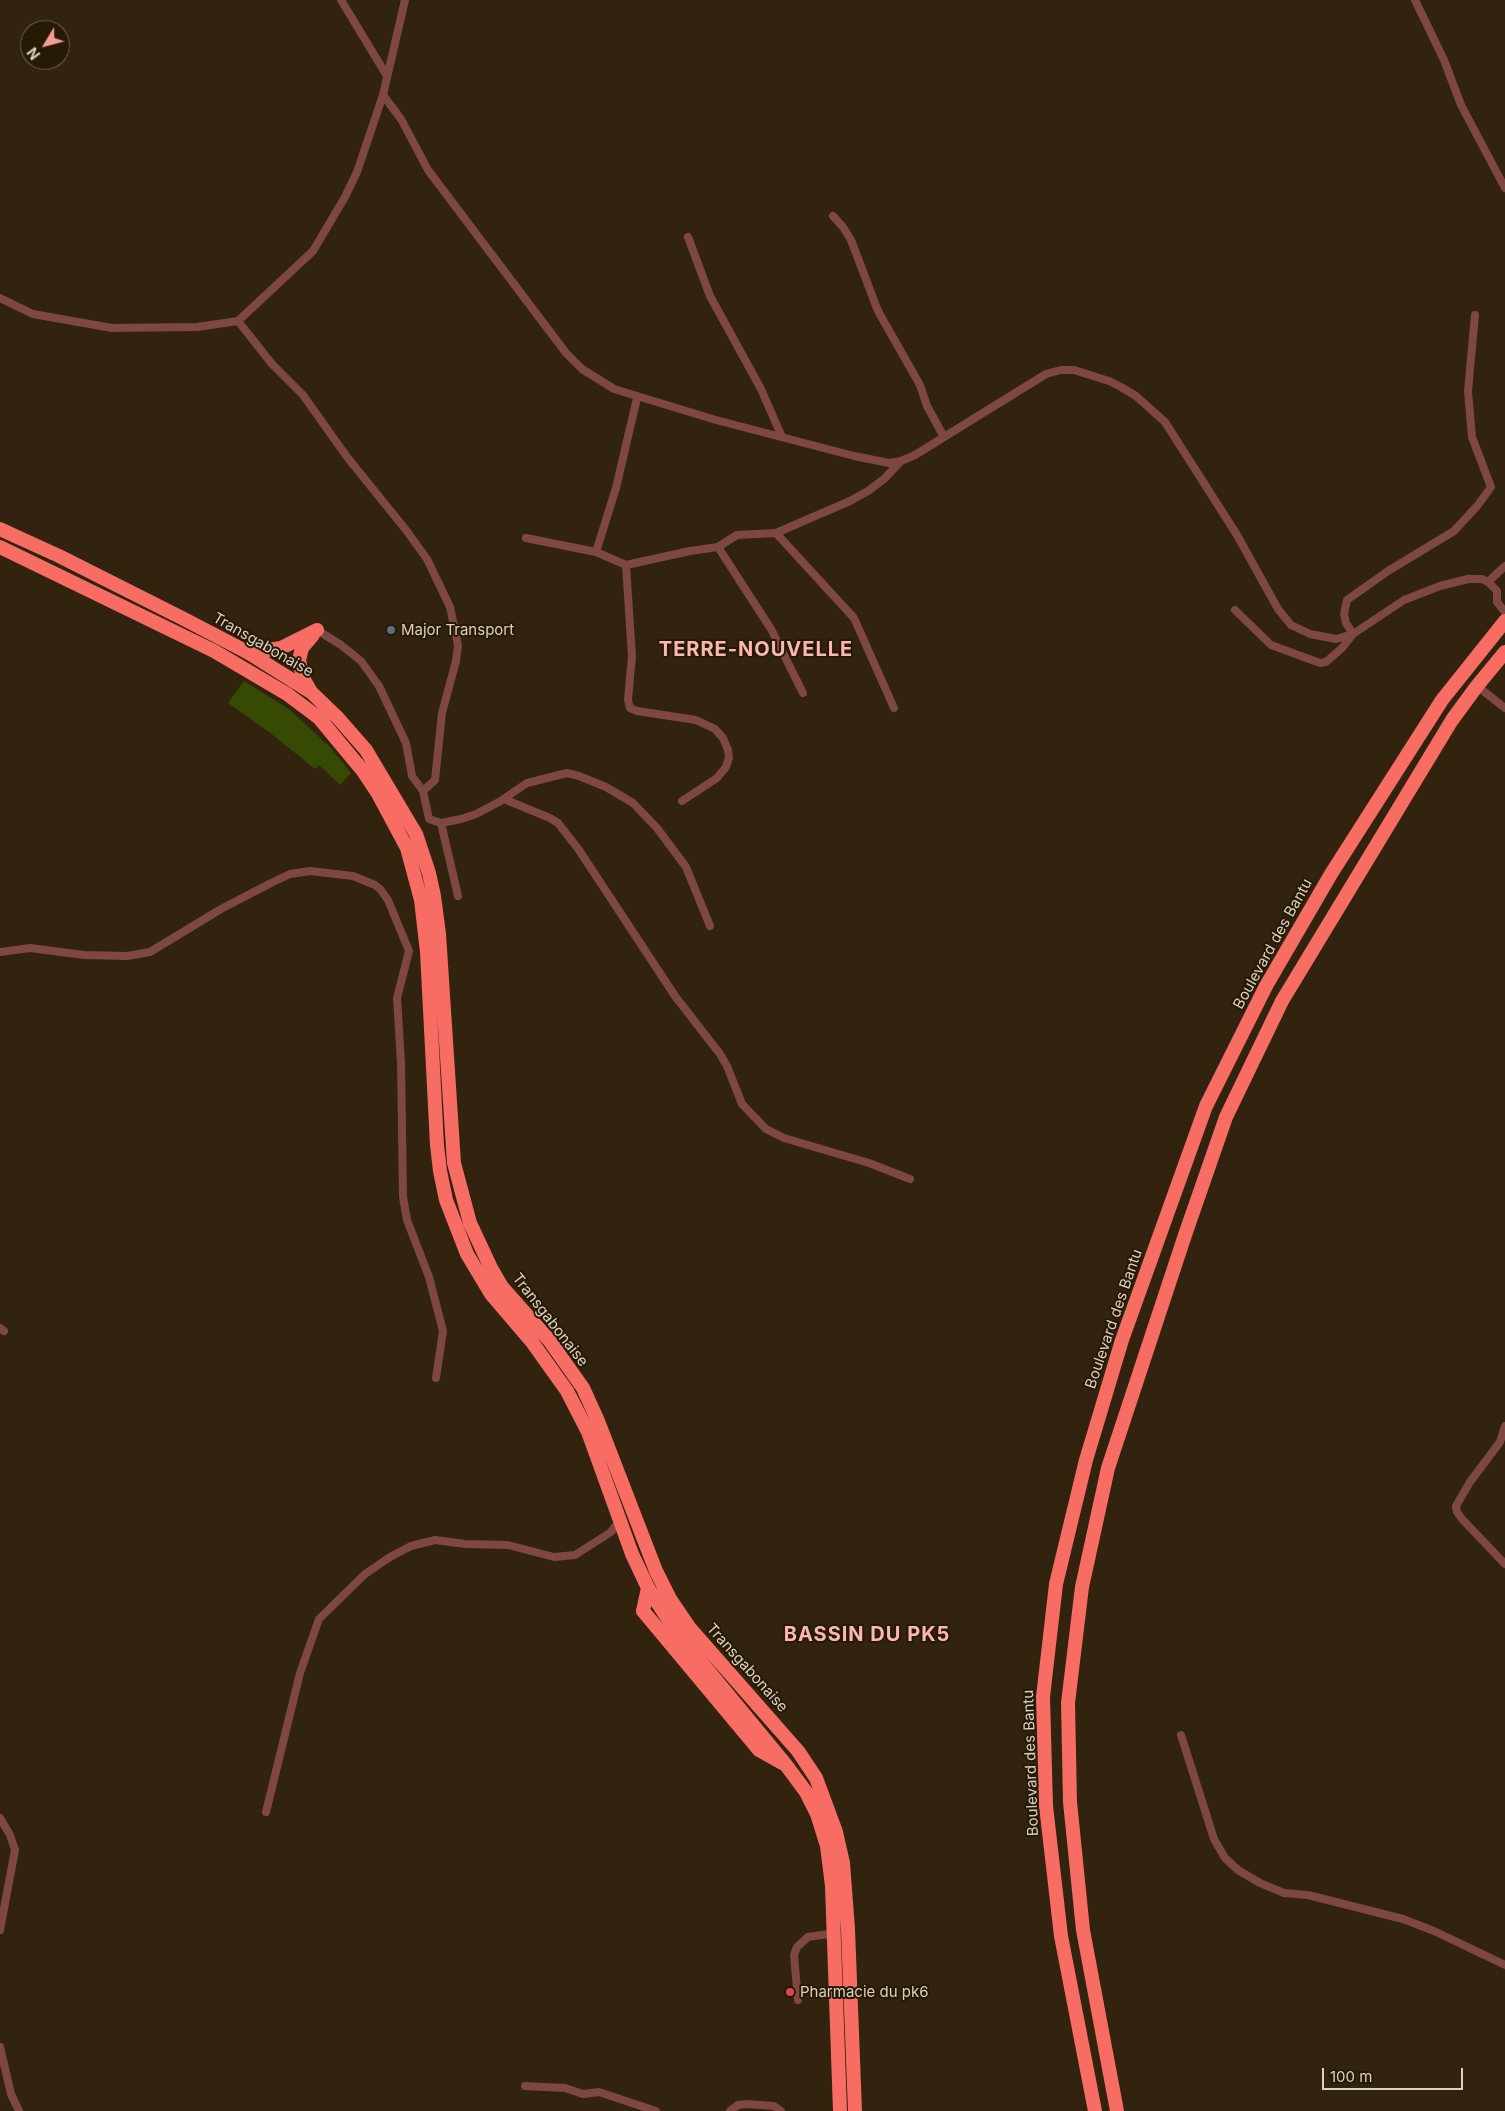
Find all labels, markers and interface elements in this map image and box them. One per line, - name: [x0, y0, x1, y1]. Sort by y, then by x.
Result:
- north arrow: [20, 20, 70, 70]
- text: N: [23, 44, 43, 63]
- street label: Transgabonaise: [210, 609, 316, 681]
- place label: Major Transport: [401, 621, 514, 639]
- marker: Major Transport: [385, 624, 397, 636]
- district label: TERRE-NOUVELLE: [657, 638, 855, 662]
- street label: Boulevard des Bantu: [1230, 876, 1316, 1012]
- street label: Boulevard des Bantu: [1082, 1247, 1146, 1391]
- street label: Transgabonaise: [508, 1270, 592, 1370]
- street label: Transgabonaise: [702, 1620, 792, 1716]
- district label: BASSIN DU PK5: [782, 1623, 952, 1647]
- street label: Boulevard des Bantu: [1019, 1690, 1043, 1836]
- place label: Pharmacie du pk6: [800, 1983, 928, 2001]
- marker: Pharmacie du pk6: [784, 1986, 796, 1998]
- scale bar: [1325, 2058, 1466, 2090]
- text: 100 m: [1330, 2067, 1372, 2086]

